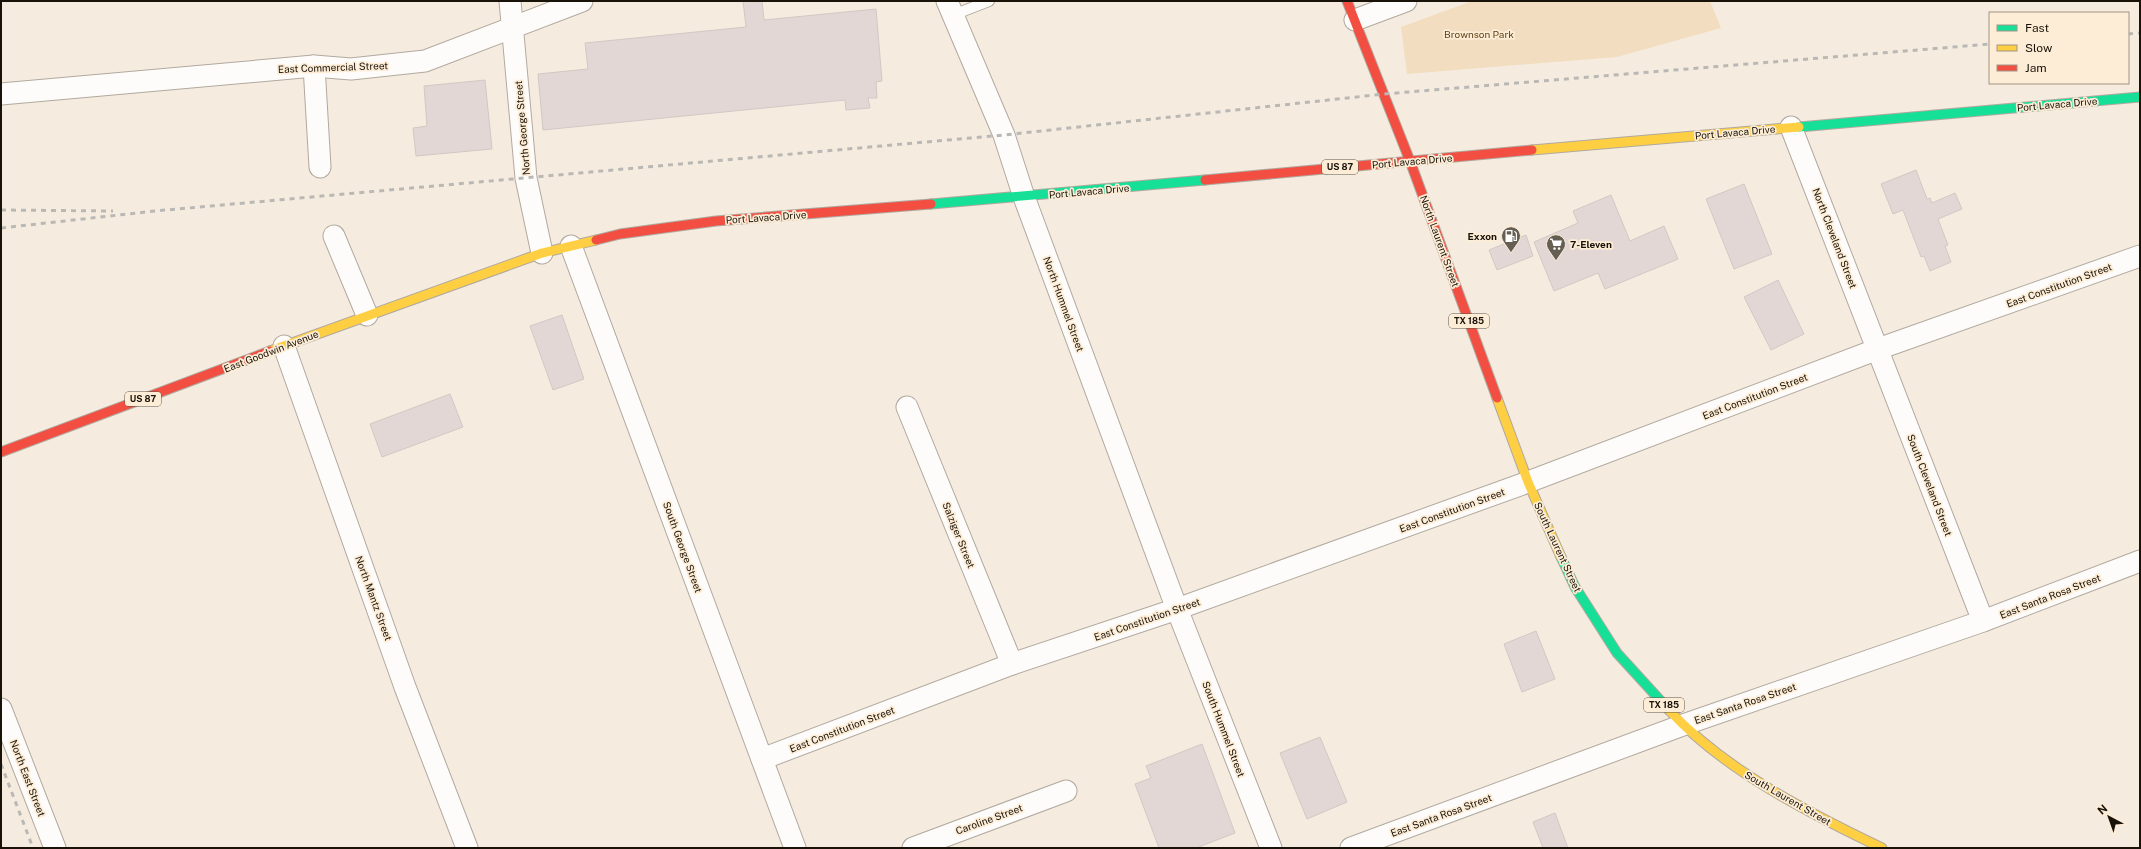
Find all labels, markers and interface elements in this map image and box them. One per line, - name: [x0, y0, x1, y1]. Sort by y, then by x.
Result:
- legend: [1989, 12, 2129, 84]
- text: Fast: [2025, 21, 2050, 35]
- park label: Brownson Park: [1444, 28, 1514, 40]
- text: Slow: [2025, 41, 2053, 55]
- street label: East Commercial Street: [278, 59, 388, 75]
- text: Jam: [2025, 61, 2047, 75]
- street label: North George Street: [512, 80, 532, 176]
- street label: Port Lavaca Drive: [2016, 94, 2098, 113]
- street label: Port Lavaca Drive: [1694, 122, 1776, 141]
- street label: Port Lavaca Drive: [1371, 151, 1453, 170]
- road number: US 87: [1322, 160, 1358, 174]
- street label: Port Lavaca Drive: [1048, 181, 1130, 200]
- street label: North Cleveland Street: [1810, 186, 1860, 290]
- street label: North Laurent Street: [1418, 194, 1462, 289]
- street label: Port Lavaca Drive: [725, 208, 807, 226]
- fuel station icon: Exxon: [1500, 225, 1522, 253]
- place label: Exxon: [1468, 230, 1497, 242]
- supermarket icon: 7-Eleven: [1545, 233, 1567, 261]
- place label: 7-Eleven: [1570, 238, 1612, 250]
- street label: North Hummel Street: [1041, 255, 1087, 353]
- street label: East Constitution Street: [2005, 260, 2114, 310]
- road number: TX 185: [1449, 314, 1489, 328]
- street label: East Goodwin Avenue: [222, 327, 320, 375]
- street label: East Constitution Street: [1701, 370, 1809, 422]
- road number: US 87: [125, 392, 161, 406]
- street label: South Cleveland Street: [1905, 432, 1955, 538]
- street label: East Constitution Street: [1398, 485, 1507, 535]
- street label: South George Street: [661, 500, 705, 594]
- street label: Salziger Street: [940, 500, 978, 570]
- street label: South Laurent Street: [1532, 500, 1584, 594]
- street label: North Mantz Street: [353, 554, 395, 642]
- street label: East Santa Rosa Street: [1998, 571, 2102, 621]
- street label: East Constitution Street: [1092, 595, 1202, 643]
- street label: South Hummel Street: [1200, 680, 1248, 779]
- street label: East Santa Rosa Street: [1692, 680, 1798, 726]
- road number: TX 185: [1644, 698, 1684, 712]
- street label: East Constitution Street: [788, 703, 896, 755]
- street label: North East Street: [8, 738, 48, 818]
- street label: South Laurent Street: [1743, 768, 1833, 828]
- street label: East Santa Rosa Street: [1389, 791, 1493, 839]
- north arrow: [2089, 797, 2129, 837]
- street label: Caroline Street: [954, 801, 1024, 837]
- text: N: [2095, 802, 2110, 817]

